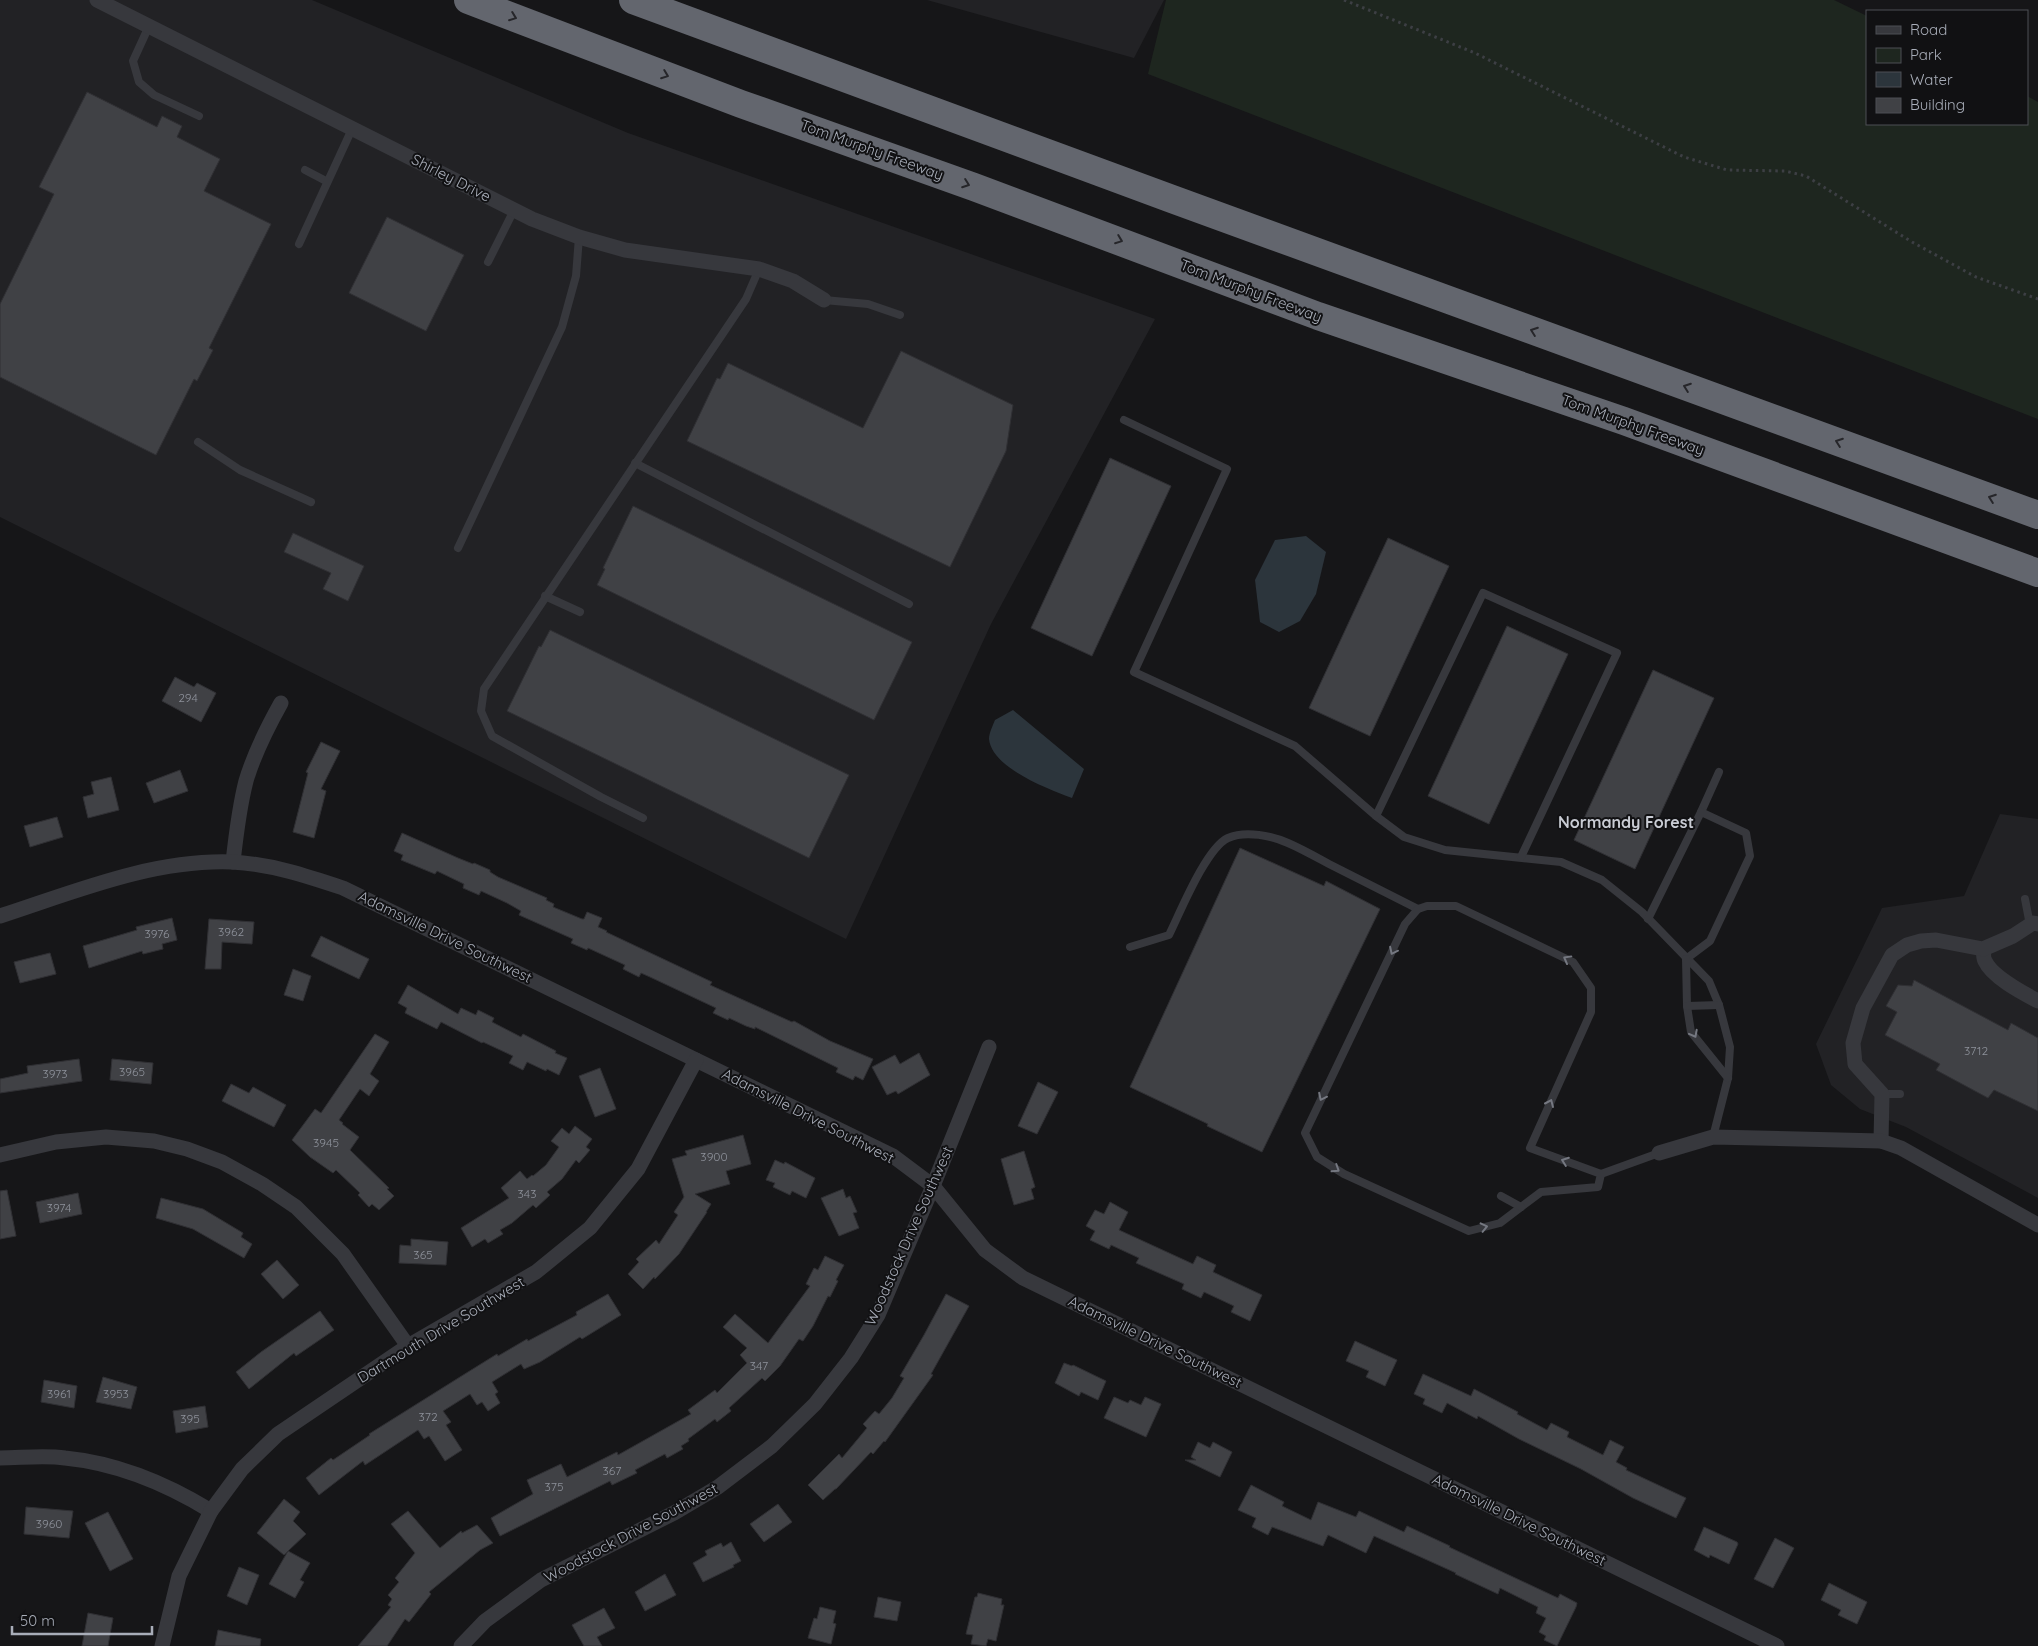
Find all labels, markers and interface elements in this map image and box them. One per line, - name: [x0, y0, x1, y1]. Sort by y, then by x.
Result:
- legend: [1866, 10, 2028, 125]
- one-way arrow: [509, 11, 517, 21]
- text: Road: [1910, 20, 1947, 39]
- text: Park: [1910, 45, 1942, 64]
- one-way arrow: [661, 69, 669, 79]
- text: Water: [1910, 70, 1953, 89]
- text: Building: [1910, 95, 1965, 114]
- street label: Tom Murphy Freeway: [798, 115, 946, 184]
- street label: Shirley Drive: [408, 149, 494, 206]
- one-way arrow: [961, 178, 970, 188]
- one-way arrow: [1114, 234, 1122, 244]
- street label: Tom Murphy Freeway: [1177, 255, 1325, 326]
- one-way arrow: [1530, 327, 1539, 337]
- one-way arrow: [1683, 383, 1691, 393]
- street label: Tom Murphy Freeway: [1559, 390, 1707, 459]
- one-way arrow: [1836, 438, 1844, 448]
- one-way arrow: [1988, 494, 1997, 504]
- house number: 294: [178, 690, 198, 705]
- district label: Normandy Forest: [1558, 812, 1694, 832]
- street label: Adamsville Drive Southwest: [355, 886, 535, 987]
- house number: 3962: [218, 924, 244, 939]
- house number: 3976: [145, 926, 170, 941]
- one-way arrow: [1388, 946, 1399, 955]
- one-way arrow: [1563, 956, 1572, 966]
- one-way arrow: [1688, 1028, 1698, 1037]
- house number: 3712: [1964, 1043, 1988, 1058]
- house number: 3965: [119, 1064, 145, 1079]
- street label: Adamsville Drive Southwest: [719, 1064, 898, 1167]
- house number: 3973: [42, 1066, 68, 1081]
- one-way arrow: [1318, 1092, 1329, 1101]
- one-way arrow: [1543, 1099, 1554, 1108]
- house number: 3945: [313, 1135, 339, 1150]
- street label: Woodstock Drive Southwest: [860, 1143, 957, 1328]
- house number: 3900: [700, 1149, 728, 1164]
- one-way arrow: [1562, 1157, 1570, 1167]
- one-way arrow: [1330, 1162, 1339, 1172]
- house number: 343: [518, 1186, 536, 1201]
- house number: 3974: [47, 1200, 71, 1215]
- one-way arrow: [1480, 1222, 1488, 1233]
- house number: 365: [413, 1247, 433, 1262]
- street label: Dartmouth Drive Southwest: [354, 1272, 528, 1387]
- street label: Adamsville Drive Southwest: [1065, 1291, 1245, 1392]
- house number: 347: [750, 1358, 768, 1373]
- house number: 3961: [47, 1386, 71, 1401]
- house number: 3953: [103, 1386, 129, 1401]
- house number: 372: [418, 1409, 438, 1424]
- house number: 395: [180, 1411, 200, 1426]
- house number: 367: [603, 1463, 621, 1478]
- street label: Adamsville Drive Southwest: [1429, 1469, 1609, 1570]
- street label: Woodstock Drive Southwest: [541, 1479, 721, 1587]
- house number: 375: [545, 1479, 563, 1494]
- house number: 3960: [36, 1516, 62, 1531]
- scale bar: [12, 1604, 152, 1636]
- text: 50 m: [20, 1611, 55, 1630]

